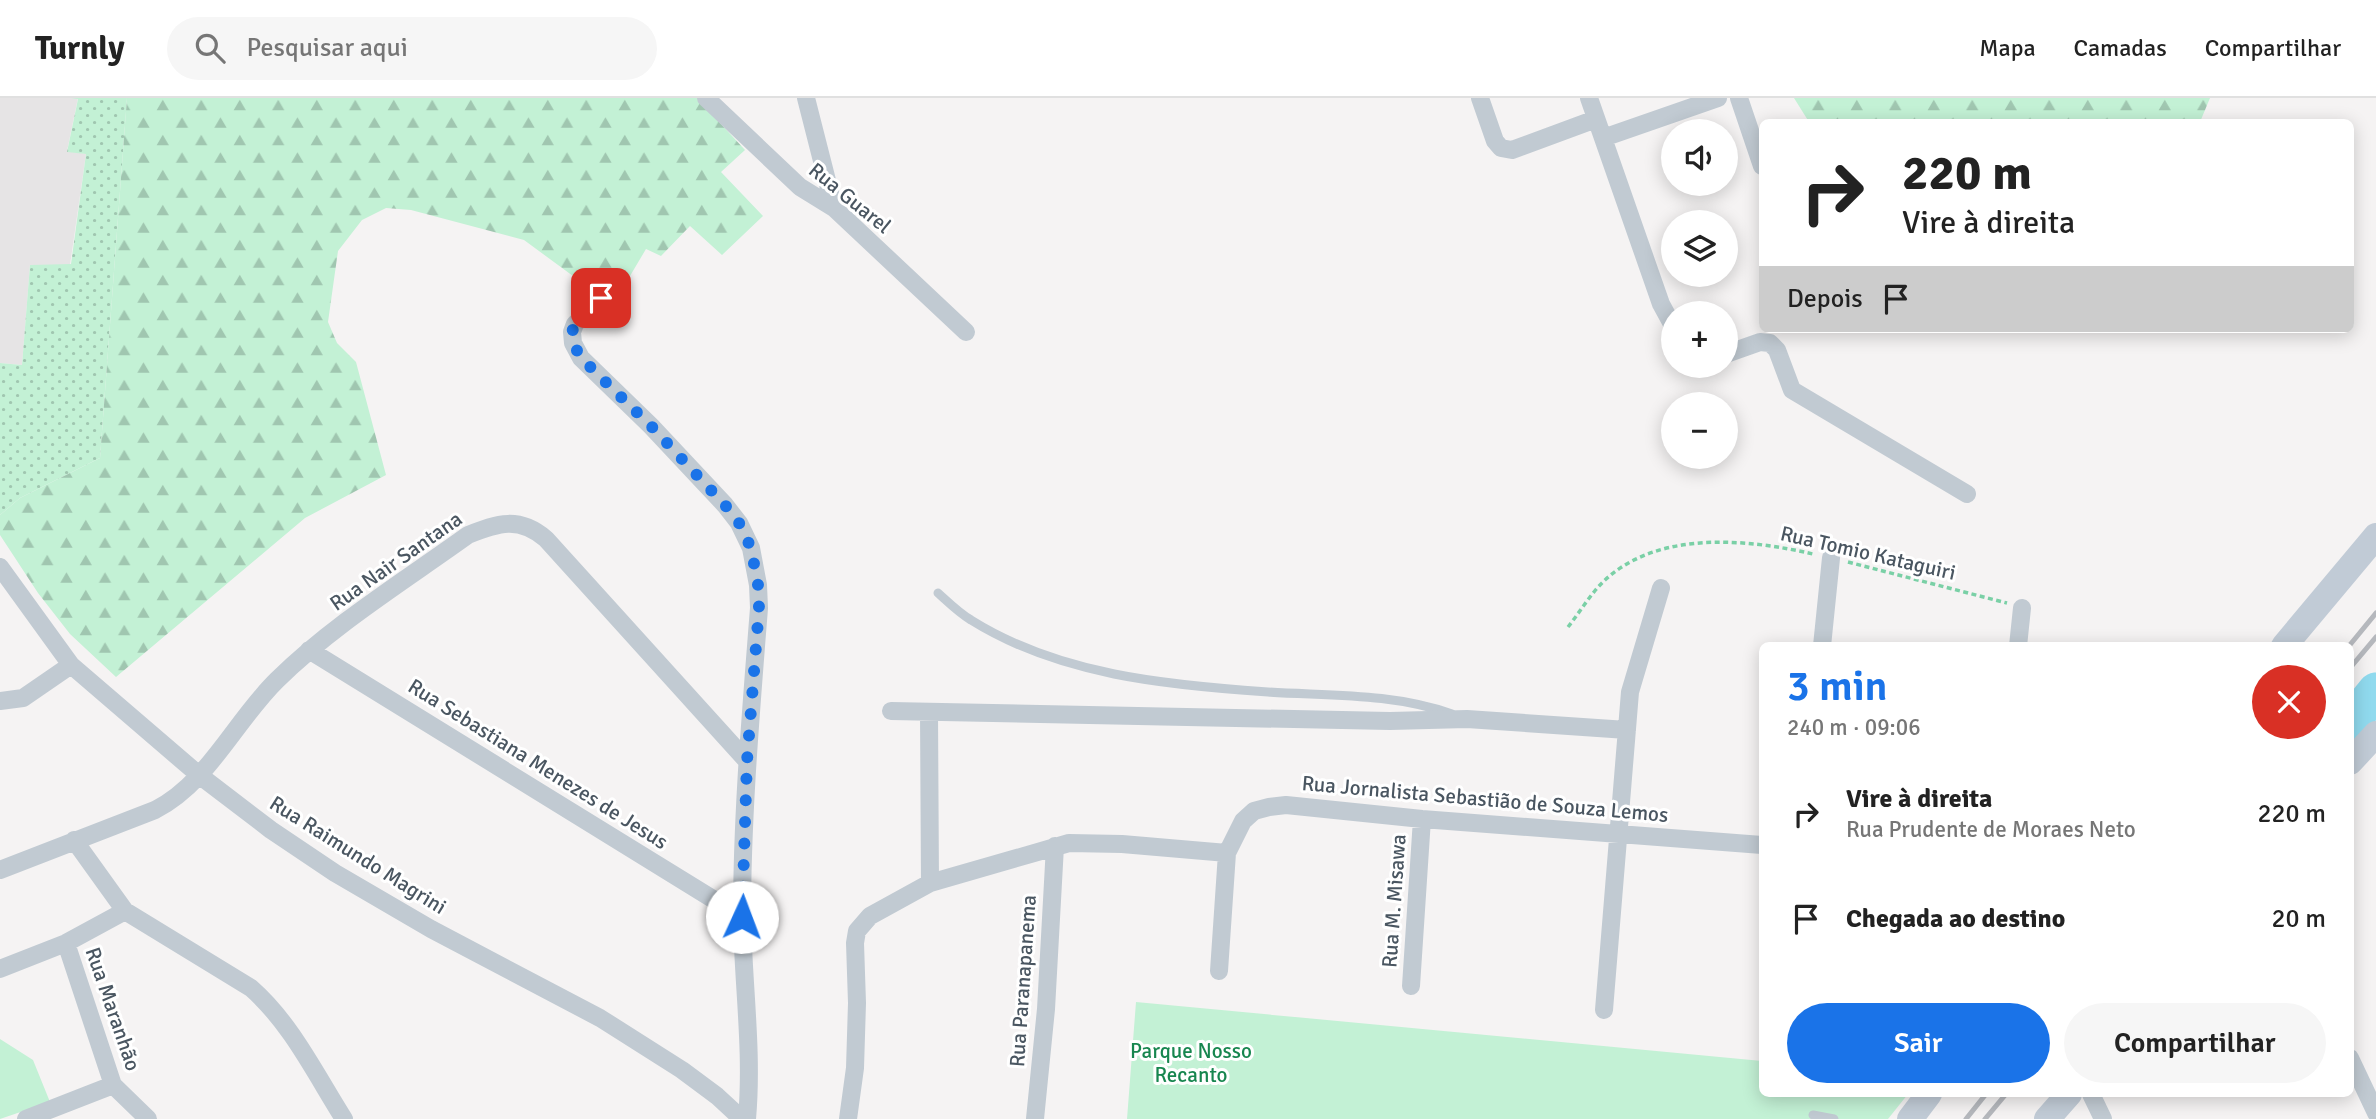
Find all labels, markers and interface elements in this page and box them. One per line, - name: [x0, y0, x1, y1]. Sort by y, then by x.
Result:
- search box: [167, 17, 657, 80]
- text: Turnly: [35, 28, 125, 69]
- icon: search: [191, 29, 229, 67]
- text: Pesquisar aqui: [247, 32, 408, 64]
- text: Mapa: [1979, 33, 2036, 63]
- text: Camadas: [2074, 33, 2167, 63]
- text: Compartilhar: [2205, 33, 2341, 63]
- map controls: [1661, 119, 1738, 469]
- button: sound: [1661, 119, 1738, 196]
- text: 220 m: [1902, 143, 2032, 203]
- icon: right: [1787, 147, 1878, 238]
- street label: Rua Guarel: [804, 157, 896, 239]
- text: Vire à direita: [1902, 203, 2075, 242]
- button: layers: [1661, 210, 1738, 287]
- pin: [571, 268, 631, 328]
- icon: arrive: [582, 279, 620, 317]
- icon: arrive: [1877, 280, 1915, 318]
- text: Depois: [1787, 283, 1863, 315]
- button: +: [1661, 301, 1738, 378]
- button: −: [1661, 392, 1738, 469]
- street label: Rua Nair Santana: [325, 506, 467, 616]
- street label: Rua Tomio Kataguiri: [1778, 520, 1958, 586]
- text: 3 min: [1787, 661, 1888, 712]
- button: close: [2252, 665, 2326, 739]
- street label: Rua Sebastiana Menezes de Jesus: [403, 673, 673, 855]
- text: 240 m · 09:06: [1787, 713, 1921, 742]
- street label: Rua Jornalista Sebastião de Souza Lemos: [1301, 770, 1669, 828]
- text: Vire à direita: [1846, 783, 1992, 815]
- street label: Rua Raimundo Magrini: [265, 790, 451, 920]
- icon: right: [1787, 795, 1825, 833]
- text: 220 m: [2257, 798, 2326, 830]
- text: Rua Prudente de Moraes Neto: [1846, 815, 2136, 844]
- street label: Rua M. Misawa: [1376, 833, 1412, 969]
- position arrow: [705, 880, 779, 954]
- street label: Rua Paranapanema: [1004, 894, 1042, 1068]
- icon: arrive: [1787, 900, 1825, 938]
- text: Chegada ao destino: [1846, 903, 2065, 935]
- text: 20 m: [2271, 903, 2326, 935]
- street label: Rua Maranhão: [80, 944, 146, 1074]
- button: Sair: [1787, 1003, 2050, 1083]
- button: Compartilhar: [2064, 1003, 2326, 1083]
- park label: Parque Nosso Recanto: [1130, 1038, 1252, 1088]

